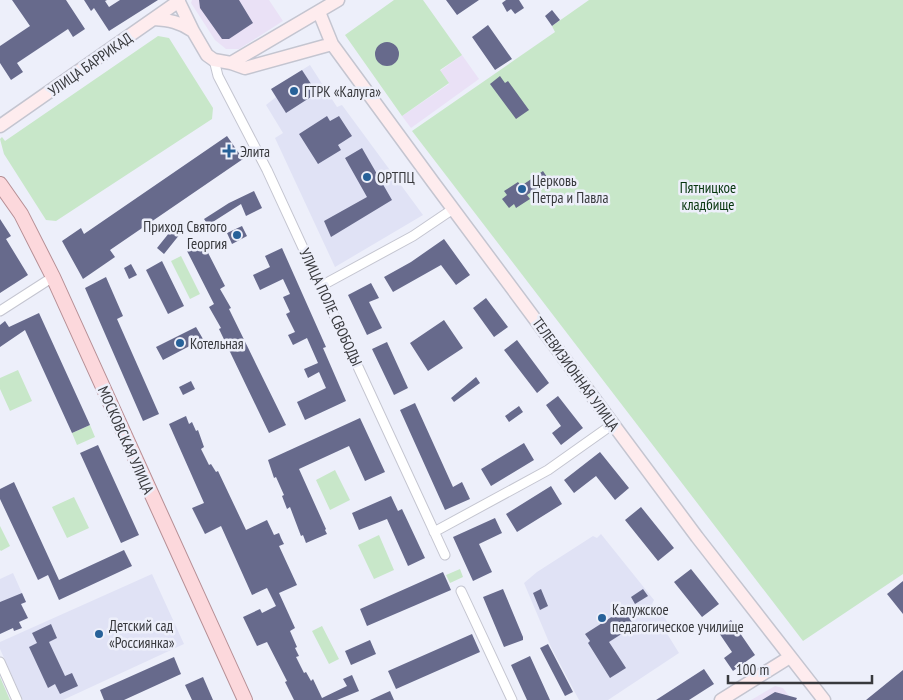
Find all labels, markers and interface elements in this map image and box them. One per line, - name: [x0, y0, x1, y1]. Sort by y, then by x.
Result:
- street label: УЛИЦА БАРРИКАД: [44, 28, 136, 100]
- place label: ГТРК «Калуга»: [304, 82, 381, 101]
- marker: ГТРК «Калуга»: [288, 85, 300, 97]
- place label: Элита: [240, 142, 270, 161]
- marker: Элита: [222, 144, 236, 158]
- place label: ОРТПЦ: [377, 168, 415, 187]
- marker: ОРТПЦ: [361, 171, 373, 183]
- place label: Церковь Петра и Павла: [532, 171, 608, 207]
- park label: Пятницкое кладбище: [680, 178, 736, 214]
- marker: Церковь Петра и Павла: [516, 183, 528, 195]
- place label: Приход Святого Георгия: [143, 217, 227, 253]
- marker: Приход Святого Георгия: [231, 229, 243, 241]
- street label: УЛИЦА ПОЛЕ СВОБОДЫ: [295, 245, 367, 369]
- street label: ТЕЛЕВИЗИОННАЯ УЛИЦА: [528, 313, 624, 435]
- place label: Котельная: [190, 334, 244, 353]
- marker: Котельная: [174, 337, 186, 349]
- street label: МОСКОВСКАЯ УЛИЦА: [94, 383, 159, 498]
- place label: Калужское педагогическое училище: [612, 600, 744, 636]
- marker: Калужское педагогическое училище: [596, 612, 608, 624]
- place label: Детский сад «Россиянка»: [109, 616, 175, 652]
- marker: Детский сад «Россиянка»: [93, 628, 105, 640]
- scale bar: [728, 652, 872, 684]
- text: 100 m: [736, 660, 769, 679]

